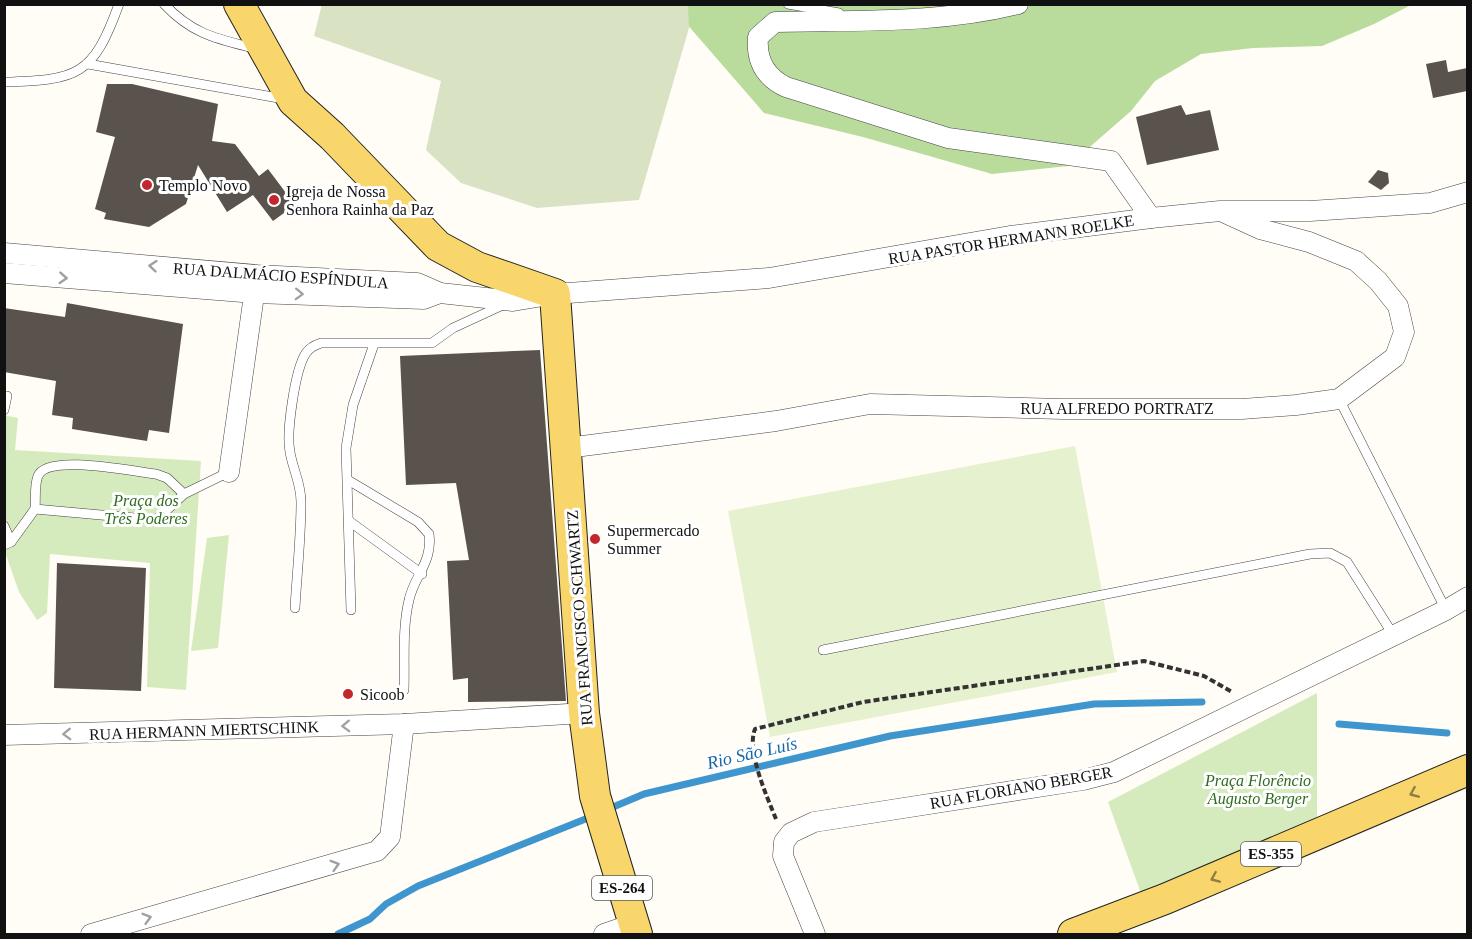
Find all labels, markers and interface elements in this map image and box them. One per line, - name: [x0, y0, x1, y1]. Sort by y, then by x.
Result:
- place label: Templo Novo: [159, 177, 247, 195]
- marker: Templo Novo: [140, 178, 154, 192]
- place label: Igreja de Nossa Senhora Rainha da Paz: [286, 183, 434, 218]
- marker: Igreja de Nossa Senhora Rainha da Paz: [267, 193, 281, 207]
- street label: RUA PASTOR HERMANN ROELKE: [887, 212, 1135, 267]
- street label: RUA DALMÁCIO ESPÍNDULA: [173, 258, 390, 292]
- one-way arrow: [148, 260, 158, 273]
- one-way arrow: [58, 271, 67, 284]
- one-way arrow: [295, 288, 304, 301]
- street label: RUA ALFREDO PORTRATZ: [1020, 400, 1214, 417]
- park label: Praça dos Três Poderes: [104, 492, 188, 527]
- street label: RUA FRANCISCO SCHWARTZ: [563, 510, 596, 726]
- place label: Supermercado Summer: [607, 522, 699, 557]
- marker: Supermercado Summer: [588, 532, 602, 546]
- place label: Sicoob: [360, 686, 404, 703]
- marker: Sicoob: [341, 687, 355, 701]
- street label: RUA HERMANN MIERTSCHINK: [89, 718, 320, 743]
- one-way arrow: [341, 719, 350, 732]
- one-way arrow: [62, 727, 71, 740]
- water label: Rio São Luís: [704, 733, 799, 773]
- street label: RUA FLORIANO BERGER: [929, 763, 1114, 812]
- park label: Praça Florêncio Augusto Berger: [1204, 772, 1311, 808]
- one-way arrow: [1409, 786, 1420, 798]
- road number: ES-355: [1241, 842, 1301, 866]
- one-way arrow: [329, 860, 339, 872]
- one-way arrow: [1210, 871, 1221, 883]
- road number: ES-264: [592, 876, 652, 900]
- one-way arrow: [141, 913, 152, 925]

